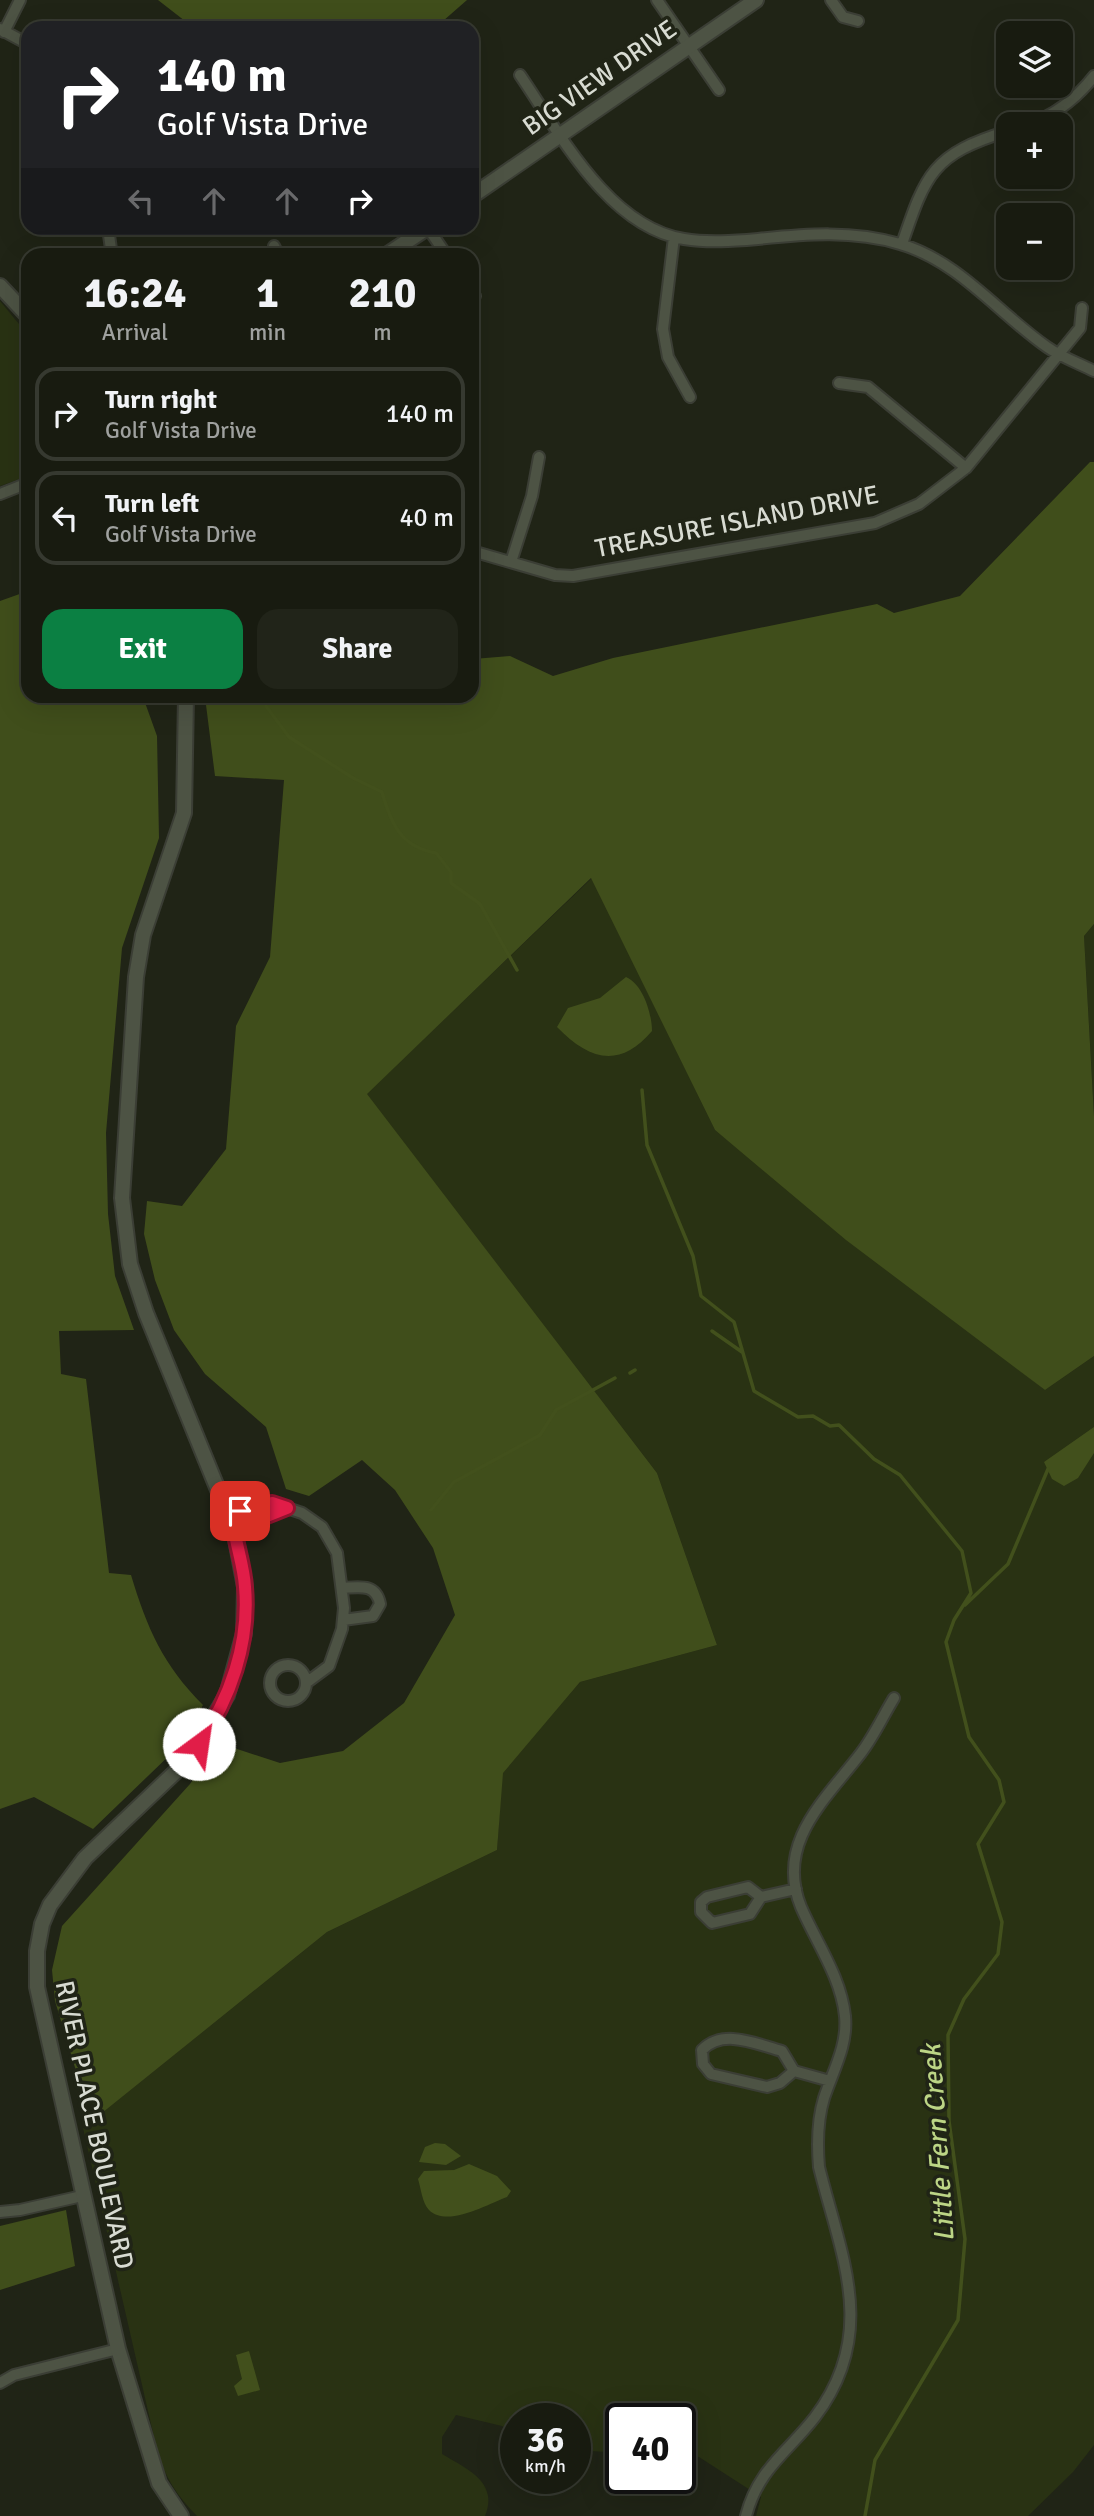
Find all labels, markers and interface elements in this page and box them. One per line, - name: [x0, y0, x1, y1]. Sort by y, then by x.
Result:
- street label: BIG VIEW DRIVE: [517, 13, 683, 143]
- map controls: [996, 21, 1073, 280]
- button: layers: [996, 21, 1073, 98]
- text: 140 m: [157, 45, 287, 105]
- icon: right: [42, 49, 133, 140]
- text: Golf Vista Drive: [157, 105, 368, 144]
- button: +: [996, 112, 1073, 189]
- icon: left: [122, 182, 160, 220]
- icon: ahead: [195, 182, 233, 220]
- icon: ahead: [268, 182, 306, 220]
- icon: right: [341, 182, 379, 220]
- button: −: [996, 203, 1073, 280]
- text: 16:24: [83, 268, 187, 319]
- text: 1: [256, 268, 279, 319]
- text: 210: [348, 268, 417, 319]
- text: Arrival: [102, 318, 168, 347]
- text: min: [249, 318, 286, 347]
- text: m: [373, 318, 392, 347]
- text: Turn right: [105, 384, 217, 416]
- icon: right: [46, 395, 84, 433]
- text: 140 m: [385, 398, 454, 430]
- text: Golf Vista Drive: [105, 416, 257, 445]
- street label: TREASURE ISLAND DRIVE: [593, 479, 881, 565]
- text: Turn left: [105, 488, 199, 520]
- icon: left: [46, 499, 84, 537]
- text: 40 m: [399, 502, 454, 534]
- text: Golf Vista Drive: [105, 520, 257, 549]
- button: Exit: [42, 609, 243, 689]
- button: Share: [257, 609, 458, 689]
- pin: [210, 1481, 270, 1541]
- icon: arrive: [221, 1492, 259, 1530]
- position arrow: [162, 1707, 236, 1781]
- street label: RIVER PLACE BOULEVARD: [48, 1978, 140, 2272]
- water label: Little Fern Creek: [914, 2040, 962, 2243]
- speed limit sign: 40: [605, 2403, 696, 2494]
- text: 36: [527, 2418, 564, 2461]
- text: km/h: [525, 2455, 566, 2477]

